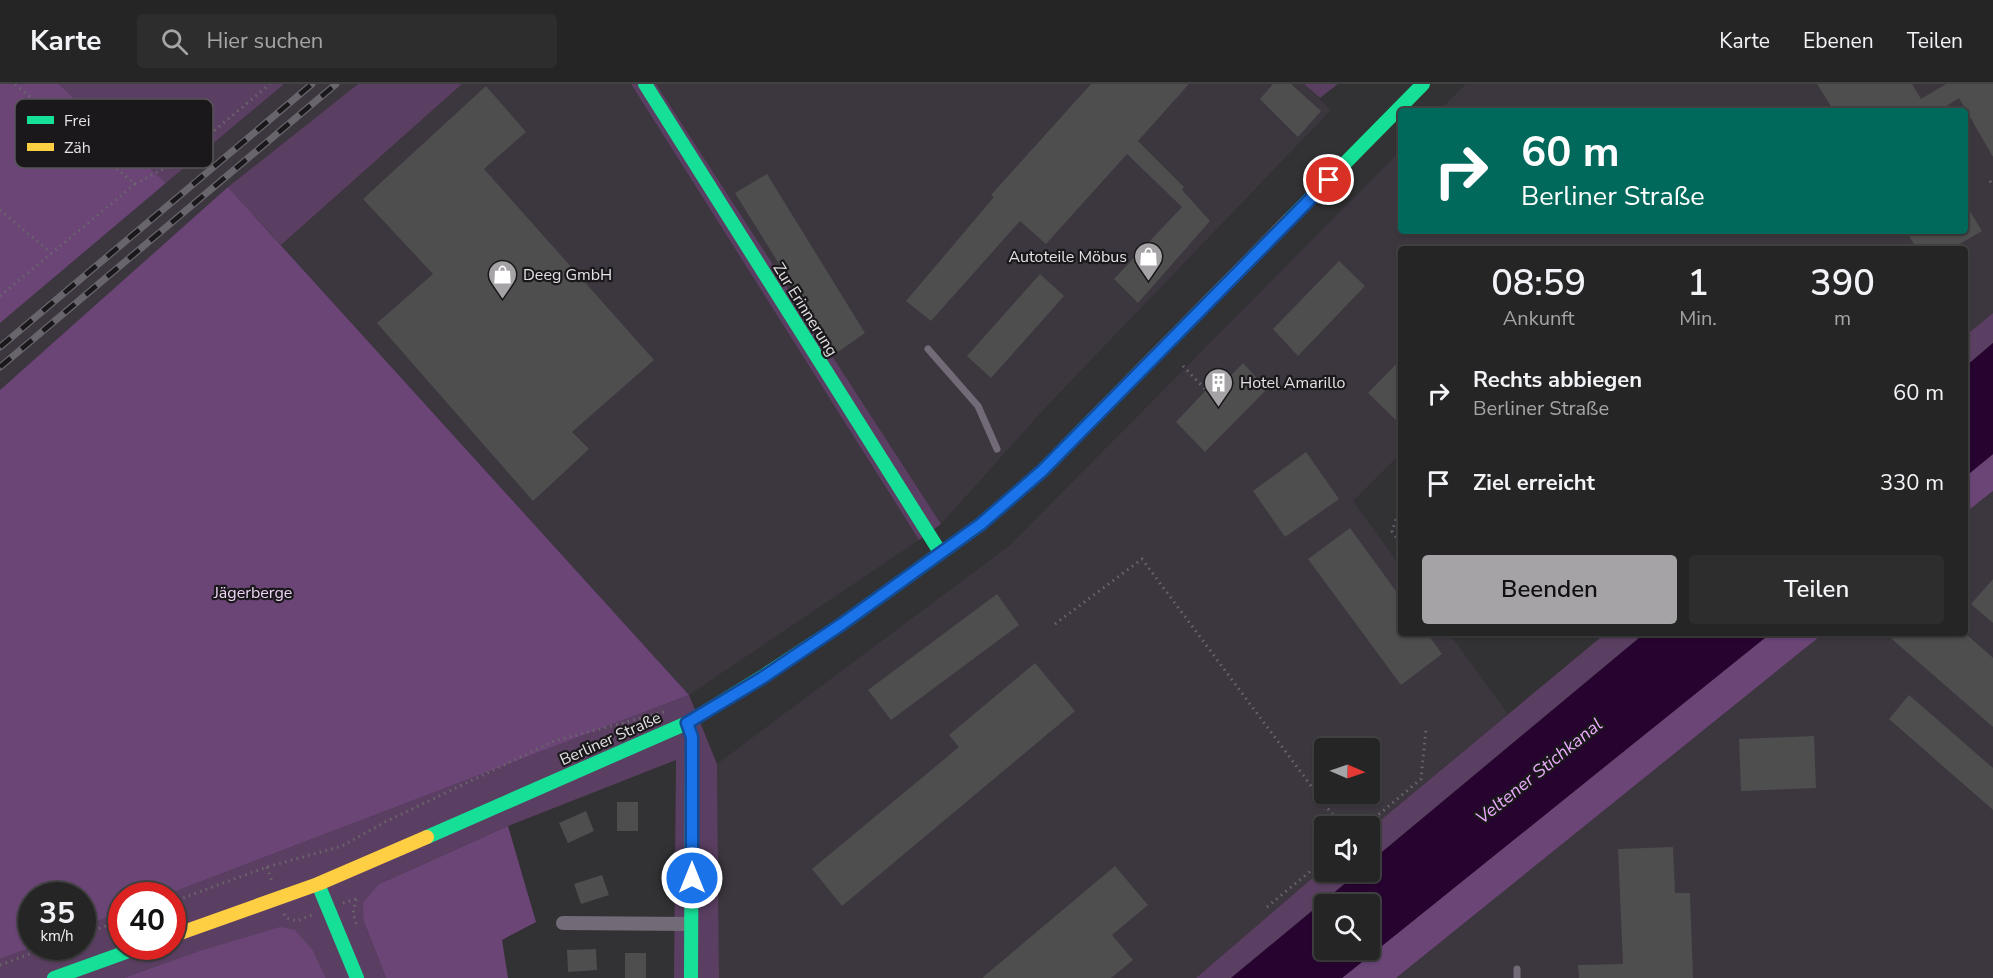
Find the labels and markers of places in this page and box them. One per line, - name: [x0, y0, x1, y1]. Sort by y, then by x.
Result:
- pin: [1303, 154, 1354, 205]
- shop icon: Autoteile Möbus: [1132, 240, 1164, 282]
- place label: Autoteile Möbus: [1008, 246, 1127, 268]
- shop icon: Deeg GmbH: [486, 258, 518, 300]
- place label: Deeg GmbH: [523, 264, 612, 286]
- building icon: Hotel Amarillo: [1203, 366, 1235, 408]
- place label: Hotel Amarillo: [1240, 372, 1346, 394]

